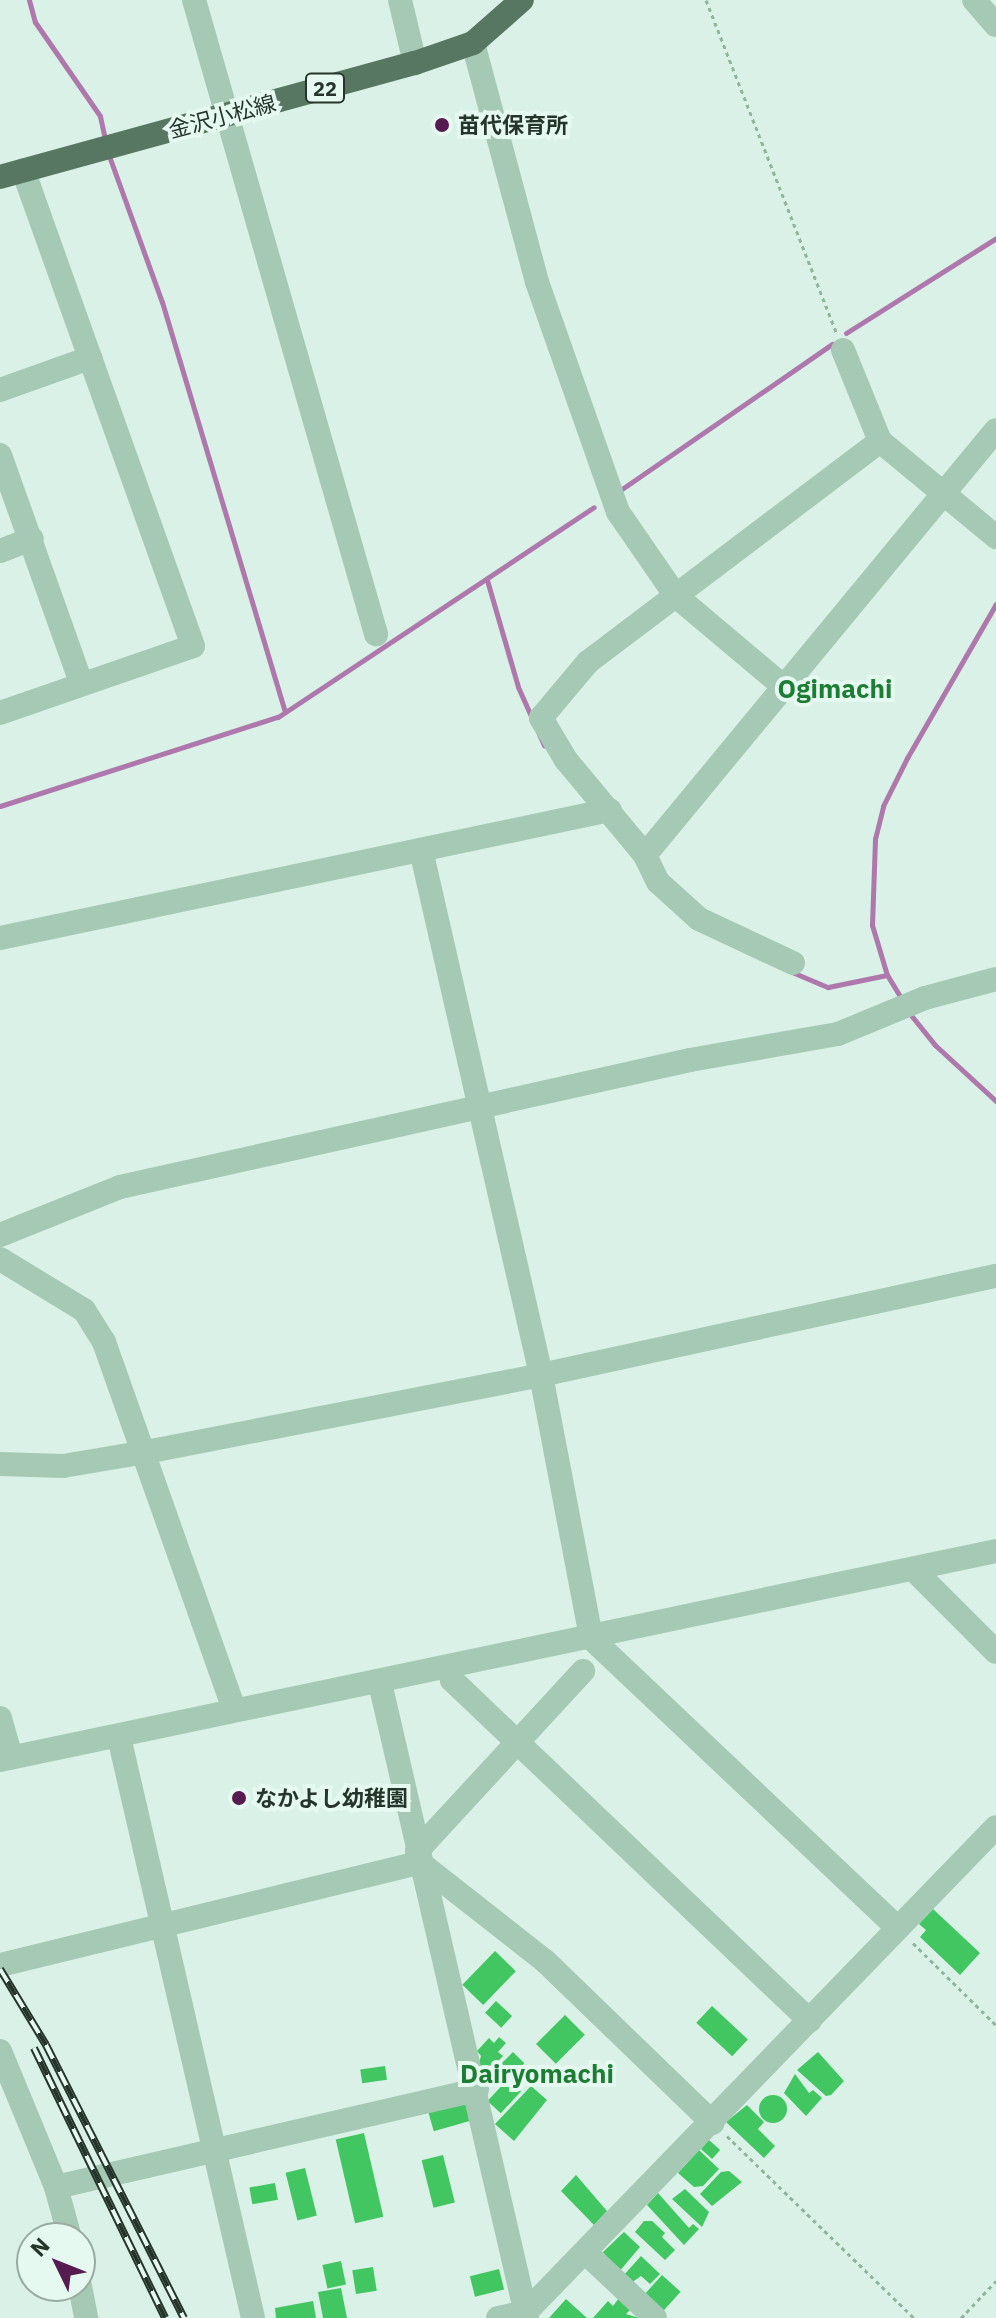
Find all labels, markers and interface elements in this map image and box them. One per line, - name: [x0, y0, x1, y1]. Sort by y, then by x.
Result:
- road number: 22: [305, 72, 345, 104]
- street label: 金沢小松線: [165, 89, 279, 143]
- place label: 苗代保育所: [458, 112, 568, 138]
- marker: 苗代保育所: [433, 116, 451, 134]
- district label: Ogimachi: [778, 673, 892, 705]
- place label: なかよし幼稚園: [255, 1785, 409, 1811]
- marker: なかよし幼稚園: [230, 1789, 248, 1807]
- district label: Dairyomachi: [460, 2058, 614, 2090]
- north arrow: [16, 2222, 96, 2302]
- text: N: [24, 2231, 56, 2262]

